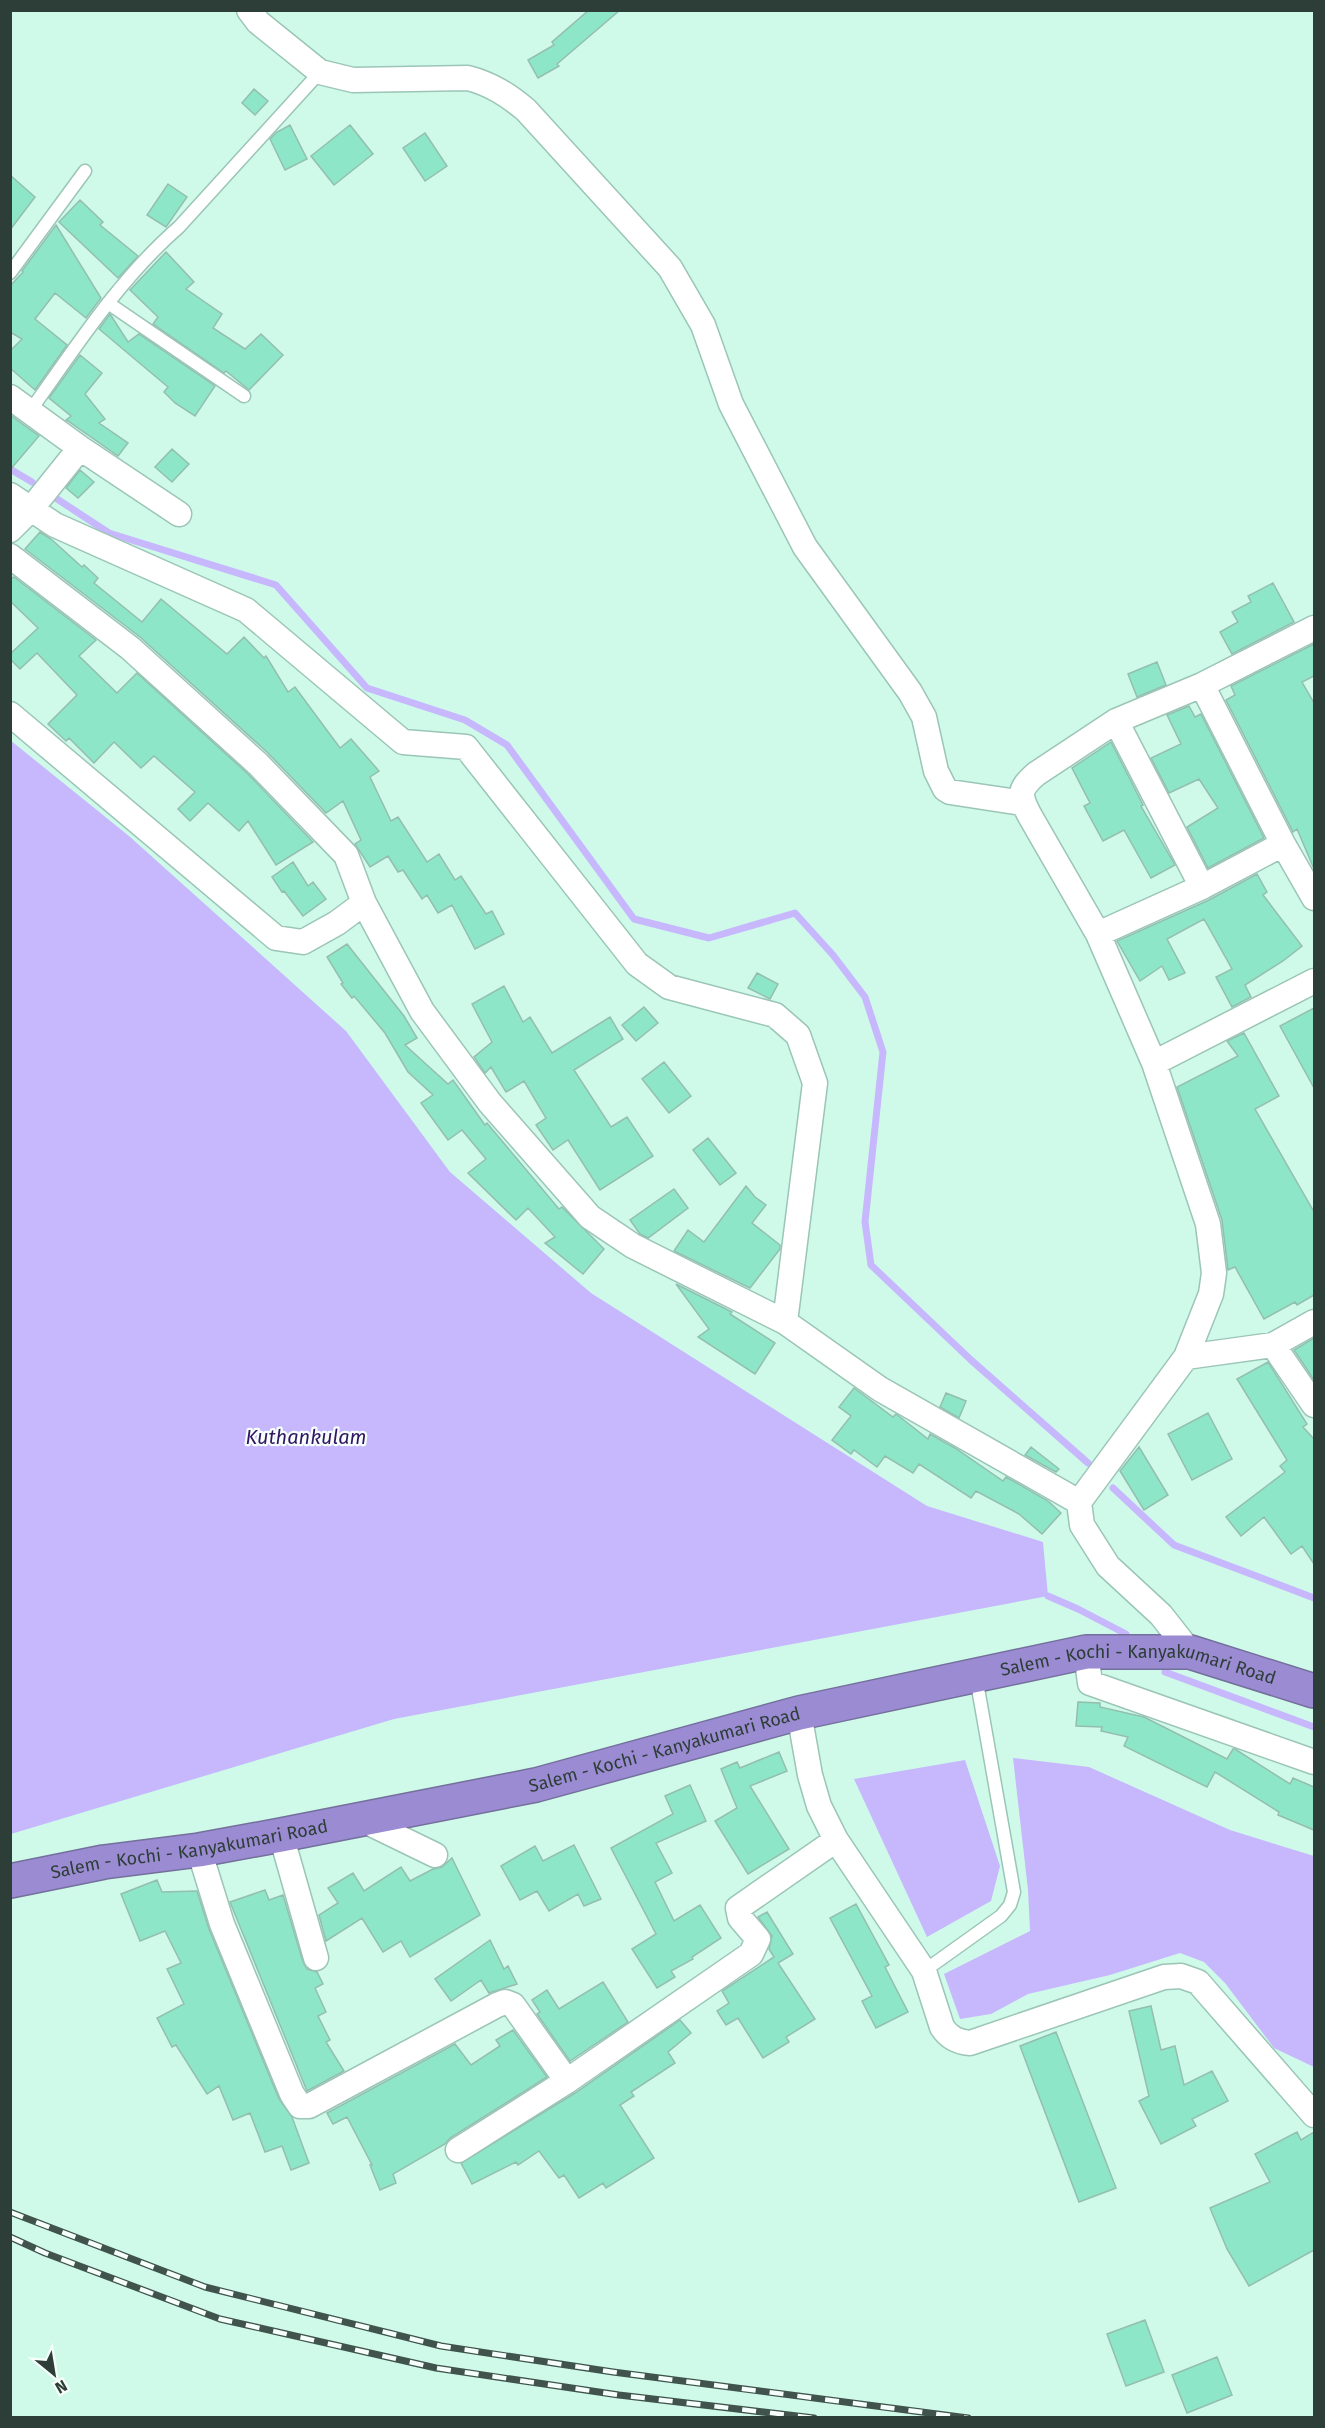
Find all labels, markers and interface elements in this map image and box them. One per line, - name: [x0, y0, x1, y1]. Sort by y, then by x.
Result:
- water label: Kuthankulam: [245, 1425, 367, 1449]
- street label: Salem - Kochi - Kanyakumari Road: [998, 1640, 1279, 1689]
- street label: Salem - Kochi - Kanyakumari Road: [527, 1702, 803, 1797]
- street label: Salem - Kochi - Kanyakumari Road: [49, 1815, 330, 1884]
- north arrow: [24, 2344, 84, 2404]
- text: N: [52, 2376, 71, 2397]

